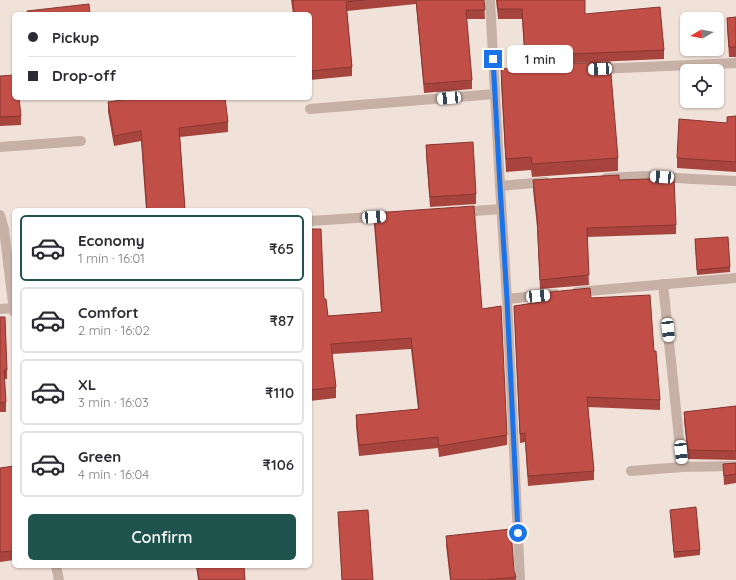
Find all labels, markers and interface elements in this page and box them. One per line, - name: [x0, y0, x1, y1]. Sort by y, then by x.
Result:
- north arrow: [680, 12, 724, 56]
- map controls: [680, 12, 724, 108]
- text: Pickup: [52, 28, 99, 47]
- callout: 1 min: [507, 45, 573, 73]
- route end: [484, 50, 502, 68]
- text: 1 min: [524, 51, 556, 67]
- car: [588, 62, 612, 76]
- button: locate: [680, 64, 724, 108]
- text: Drop-off: [52, 66, 116, 85]
- car: [437, 91, 461, 105]
- car: [650, 170, 674, 184]
- car: [362, 210, 386, 224]
- icon: car: [30, 230, 66, 266]
- text: Economy: [78, 231, 145, 250]
- text: ₹65: [269, 239, 294, 258]
- text: 1 min · 16:01: [78, 250, 145, 266]
- car: [526, 289, 550, 303]
- icon: car: [30, 302, 66, 338]
- text: Comfort: [78, 303, 139, 322]
- text: ₹87: [270, 311, 294, 330]
- car: [661, 317, 675, 343]
- text: 2 min · 16:02: [78, 322, 150, 338]
- icon: car: [30, 374, 66, 410]
- text: XL: [78, 375, 96, 394]
- text: ₹110: [265, 383, 294, 402]
- text: 3 min · 16:03: [78, 394, 149, 410]
- car: [674, 439, 688, 465]
- icon: car: [30, 446, 66, 482]
- text: Green: [78, 447, 121, 466]
- text: ₹106: [263, 455, 294, 474]
- text: 4 min · 16:04: [78, 466, 149, 482]
- button: Confirm: [28, 514, 296, 560]
- route start: [509, 524, 527, 542]

